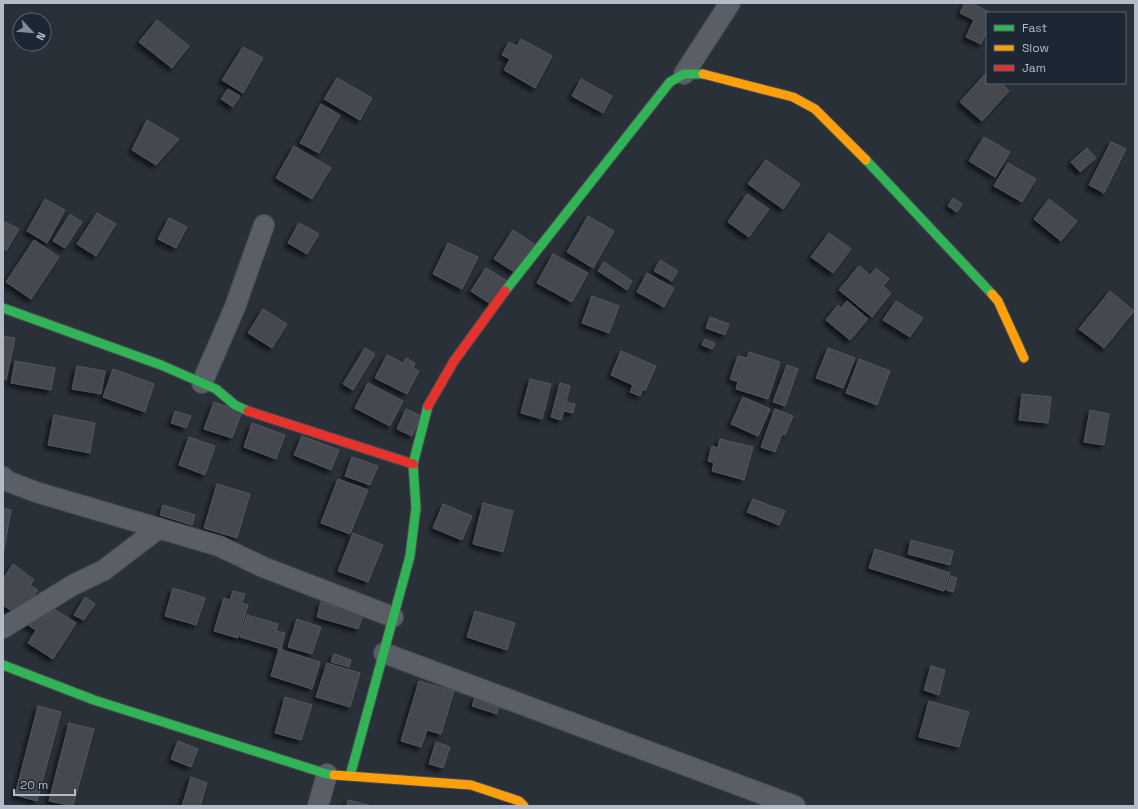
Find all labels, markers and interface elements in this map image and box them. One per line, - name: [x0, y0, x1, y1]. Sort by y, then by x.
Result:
- north arrow: [12, 12, 52, 52]
- legend: [986, 12, 1126, 84]
- text: Fast: [1022, 20, 1047, 36]
- text: N: [33, 30, 49, 43]
- text: Slow: [1022, 40, 1049, 56]
- text: Jam: [1022, 60, 1046, 76]
- scale bar: [14, 771, 75, 797]
- text: 20 m: [20, 777, 48, 793]

